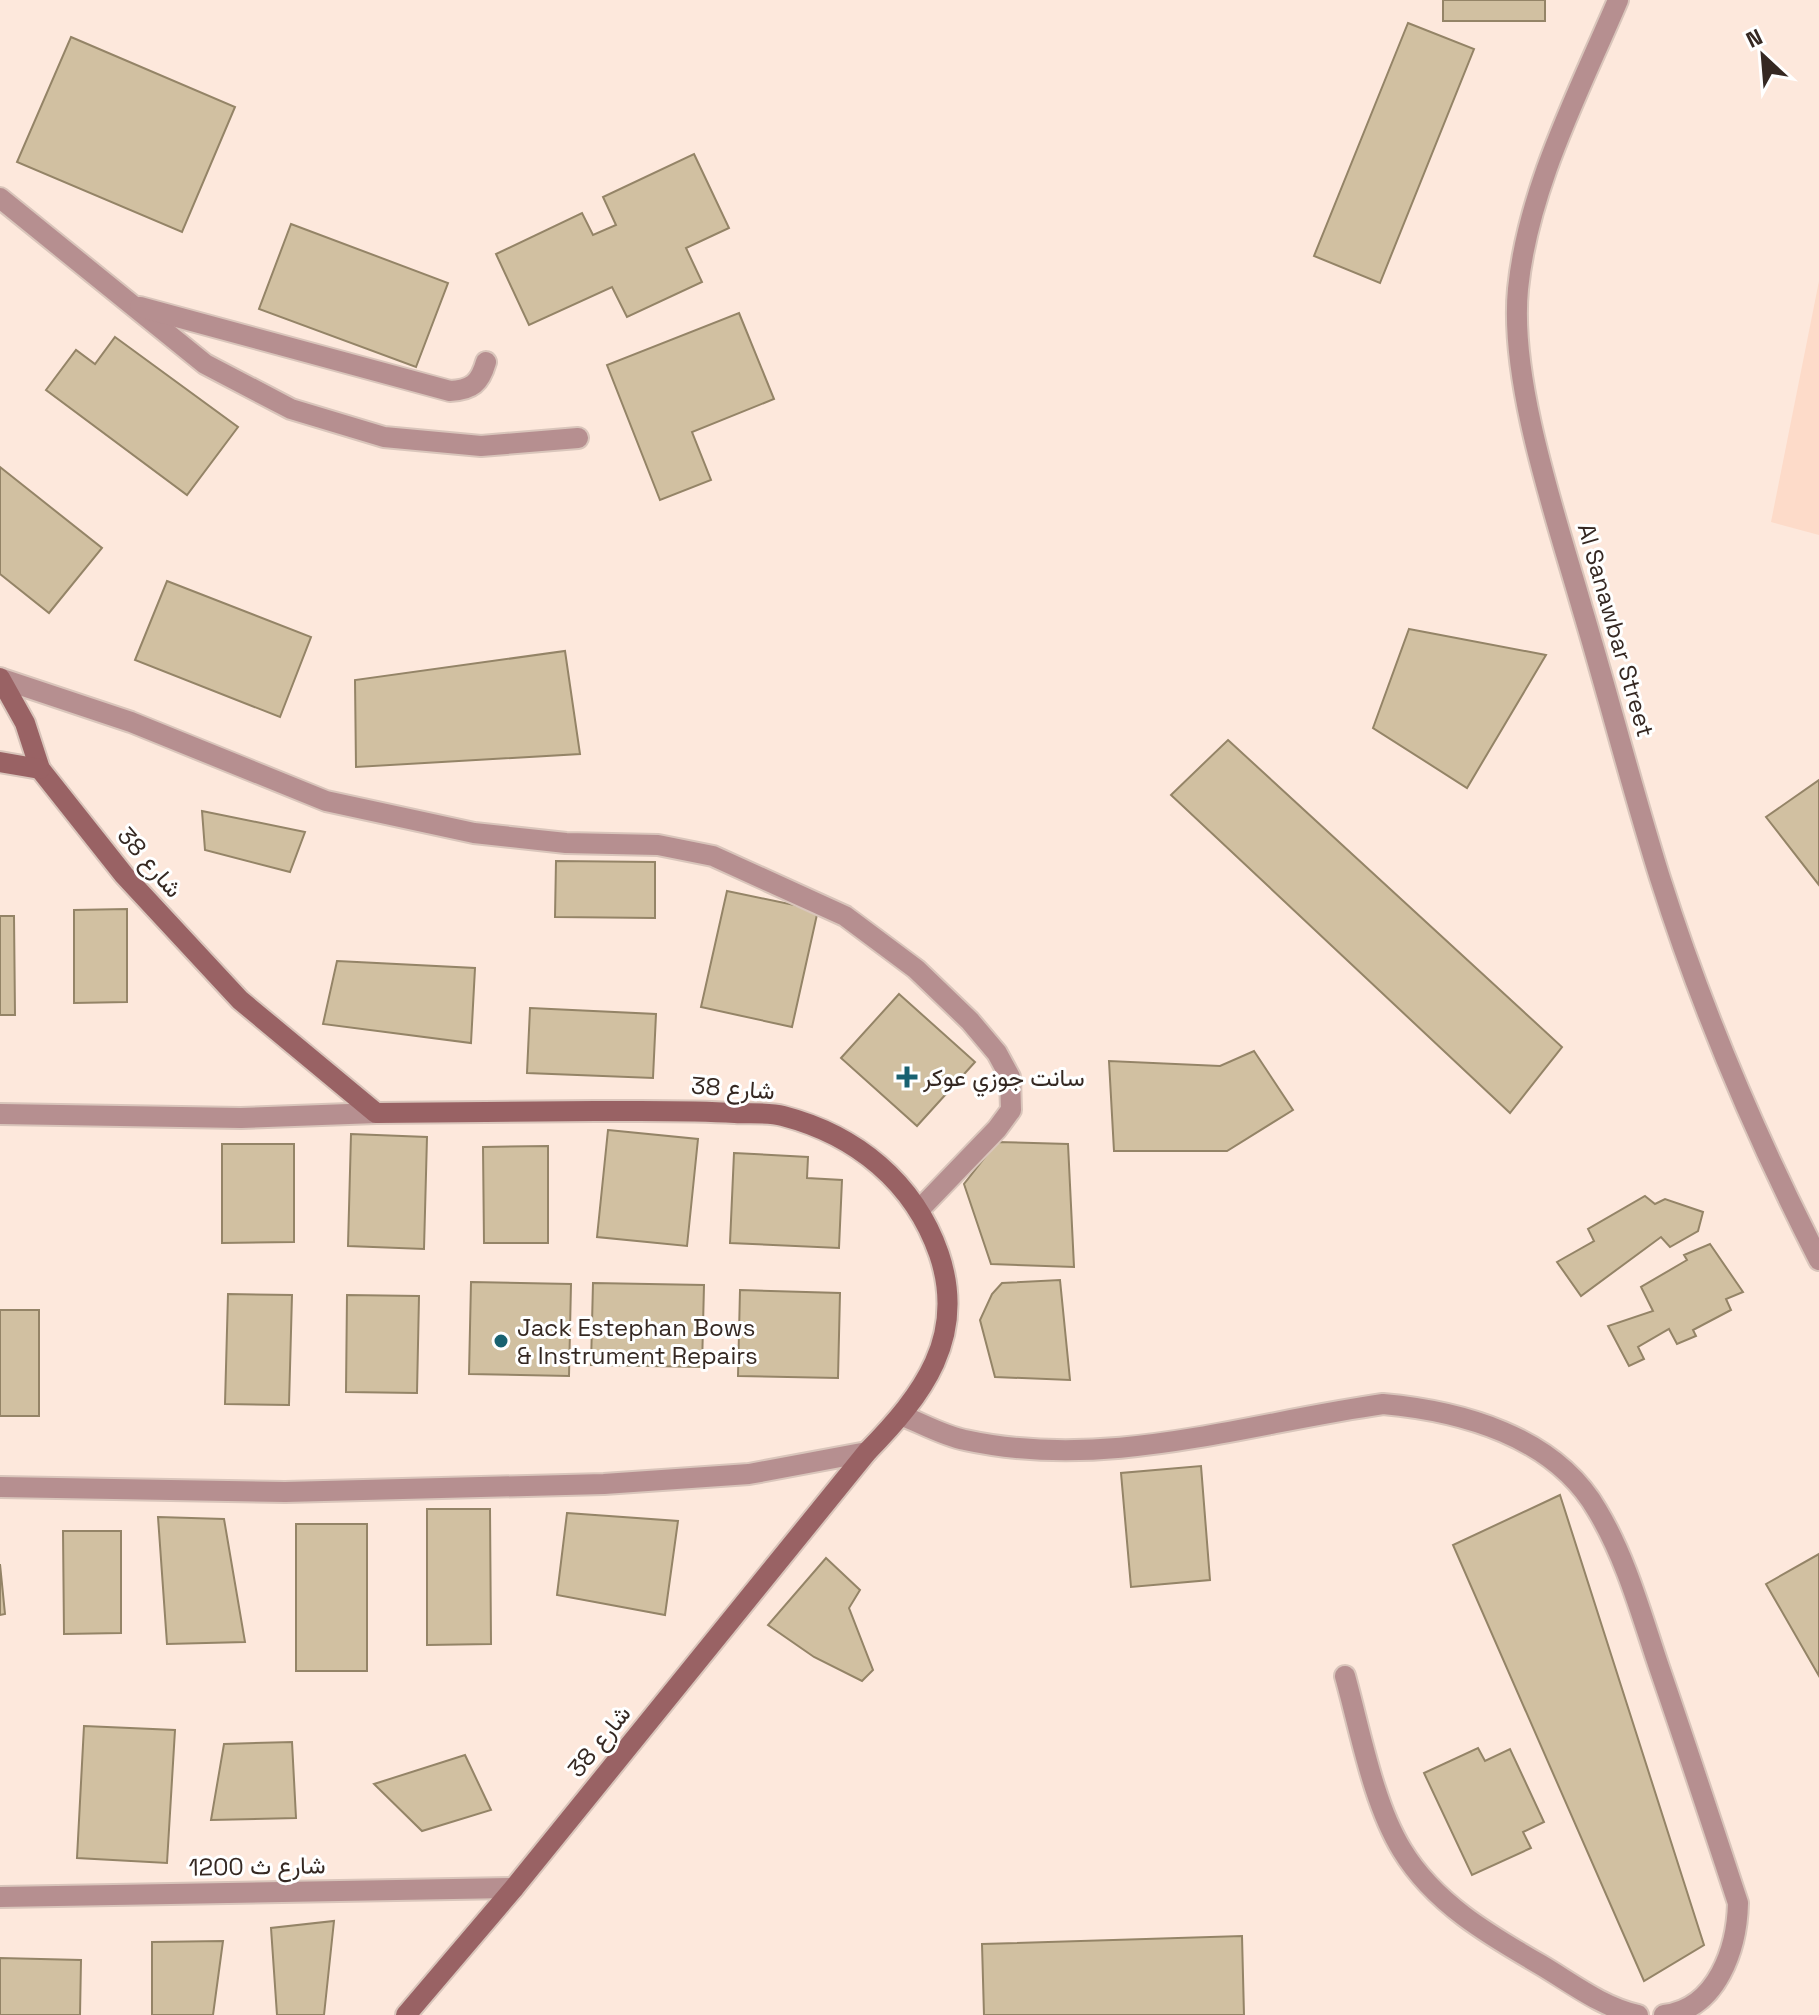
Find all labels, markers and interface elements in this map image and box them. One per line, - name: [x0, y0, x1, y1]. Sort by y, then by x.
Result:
- north arrow: [1723, 16, 1803, 96]
- text: N: [1741, 22, 1767, 54]
- street label: Al Sanawbar Street: [1571, 520, 1661, 740]
- street label: شارع 38: [110, 820, 189, 904]
- place label: سانت جوزي عوكر: [922, 1062, 1085, 1097]
- marker: سانت جوزي عوكر: [898, 1068, 916, 1086]
- street label: شارع 38: [690, 1070, 776, 1107]
- place label: Jack Estephan Bows & Instrument Repairs: [517, 1312, 758, 1371]
- marker: Jack Estephan Bows & Instrument Repairs: [492, 1332, 510, 1350]
- street label: شارع 38: [561, 1699, 638, 1784]
- street label: شارع ث 1200: [188, 1849, 326, 1884]

